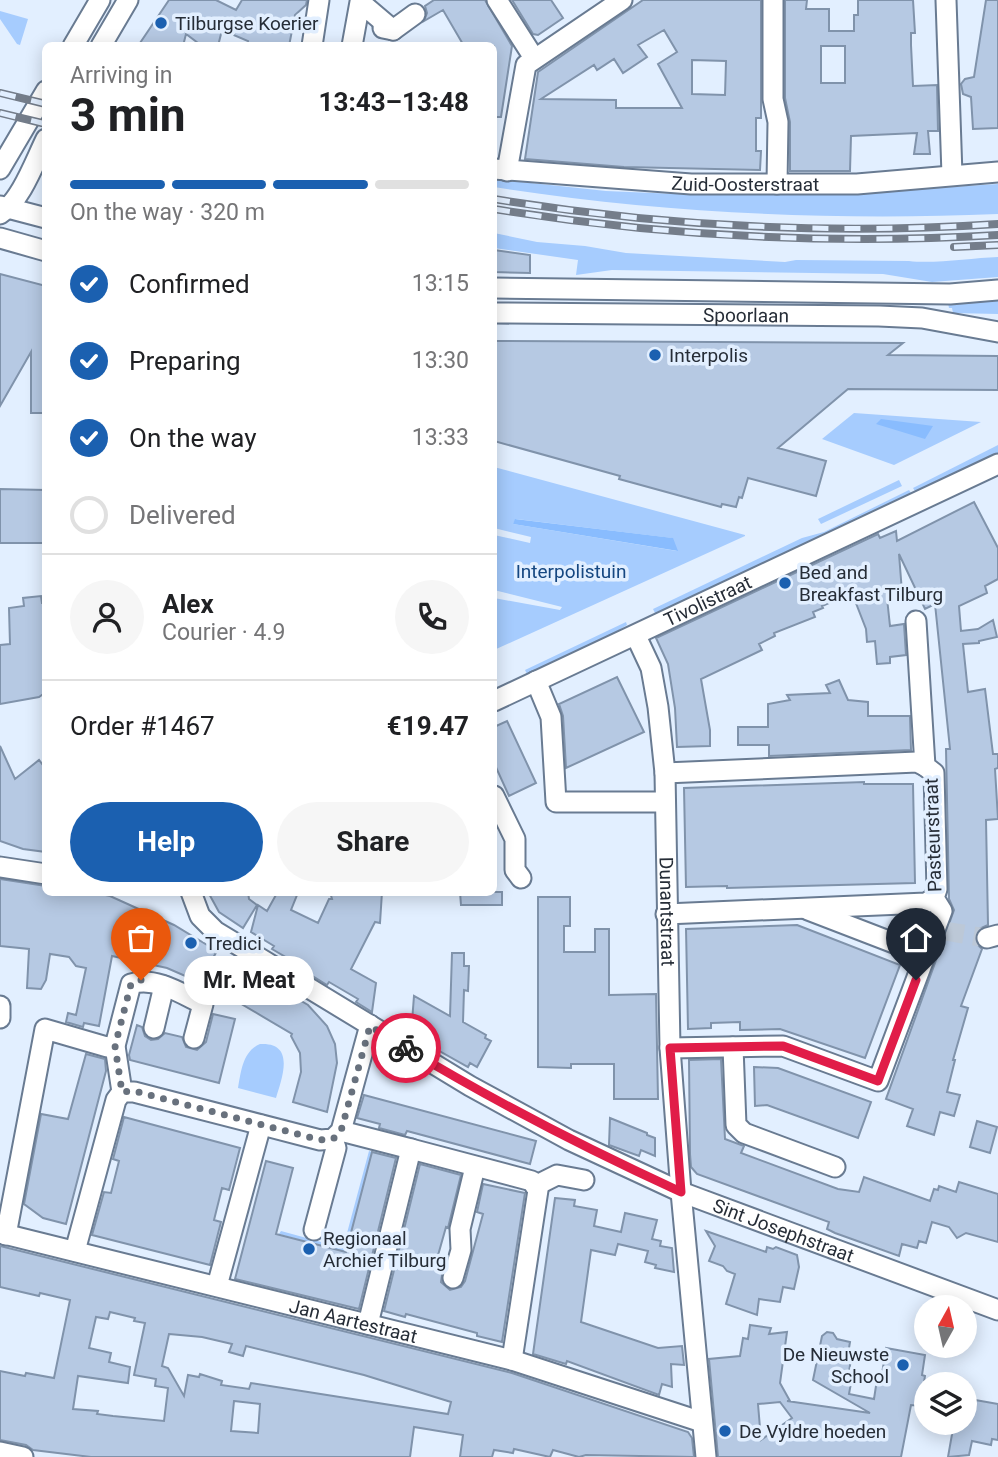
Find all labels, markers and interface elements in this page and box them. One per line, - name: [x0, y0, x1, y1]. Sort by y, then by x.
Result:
- place label: Tilburgse Koerier: [175, 12, 319, 35]
- marker: Tilburgse Koerier: [153, 15, 169, 31]
- text: Arriving in: [70, 62, 173, 89]
- text: 13:43–13:48: [319, 87, 469, 117]
- text: 3 min: [70, 88, 186, 142]
- street label: Zuid-Oosterstraat: [671, 171, 819, 196]
- text: On the way · 320 m: [70, 199, 265, 226]
- icon: check: [70, 265, 108, 303]
- text: Confirmed: [129, 269, 250, 299]
- text: 13:15: [412, 270, 469, 297]
- street label: Spoorlaan: [703, 303, 789, 327]
- icon: check: [70, 342, 108, 380]
- place label: Interpolis: [669, 344, 748, 367]
- text: Preparing: [129, 346, 241, 376]
- text: 13:30: [412, 347, 469, 374]
- marker: Interpolis: [647, 347, 663, 363]
- icon: check: [70, 419, 108, 457]
- text: On the way: [129, 423, 257, 453]
- text: 13:33: [412, 424, 469, 451]
- text: Delivered: [129, 500, 236, 530]
- park label: Interpolistuin: [516, 560, 626, 583]
- place label: Bed and Breakfast Tilburg: [799, 561, 943, 606]
- street label: Tivolistraat: [660, 570, 755, 631]
- marker: Bed and Breakfast Tilburg: [777, 575, 793, 591]
- button: person: [70, 580, 144, 654]
- button: phone: [395, 580, 469, 654]
- text: Alex: [162, 589, 214, 619]
- text: Courier · 4.9: [162, 619, 285, 646]
- text: Order #1467: [70, 711, 215, 741]
- text: €19.47: [387, 711, 469, 741]
- street label: Pasteurstraat: [920, 778, 946, 892]
- button: Help: [70, 802, 263, 882]
- button: Share: [277, 802, 469, 882]
- street label: Dunantstraat: [655, 857, 680, 967]
- pin: [111, 908, 171, 980]
- pin: [886, 908, 946, 980]
- icon: bag: [122, 919, 160, 957]
- icon: home: [897, 919, 935, 957]
- place label: Tredici: [205, 932, 262, 955]
- marker: Tredici: [183, 935, 199, 951]
- callout: Mr. Meat: [183, 956, 312, 1004]
- text: Mr. Meat: [203, 967, 295, 994]
- courier: [371, 1013, 441, 1083]
- icon: bike: [387, 1029, 425, 1067]
- street label: Sint Josephstraat: [710, 1193, 857, 1267]
- place label: Regionaal Archief Tilburg: [323, 1227, 446, 1272]
- marker: Regionaal Archief Tilburg: [301, 1241, 317, 1257]
- street label: Jan Aartestraat: [287, 1294, 420, 1348]
- north arrow: [914, 1295, 976, 1358]
- map controls: [914, 1295, 977, 1435]
- place label: De Nieuwste School: [783, 1343, 889, 1388]
- marker: De Nieuwste School: [895, 1357, 911, 1373]
- button: layers: [914, 1372, 977, 1435]
- place label: De Vyldre hoeden: [739, 1420, 886, 1443]
- marker: De Vyldre hoeden: [717, 1423, 733, 1439]

